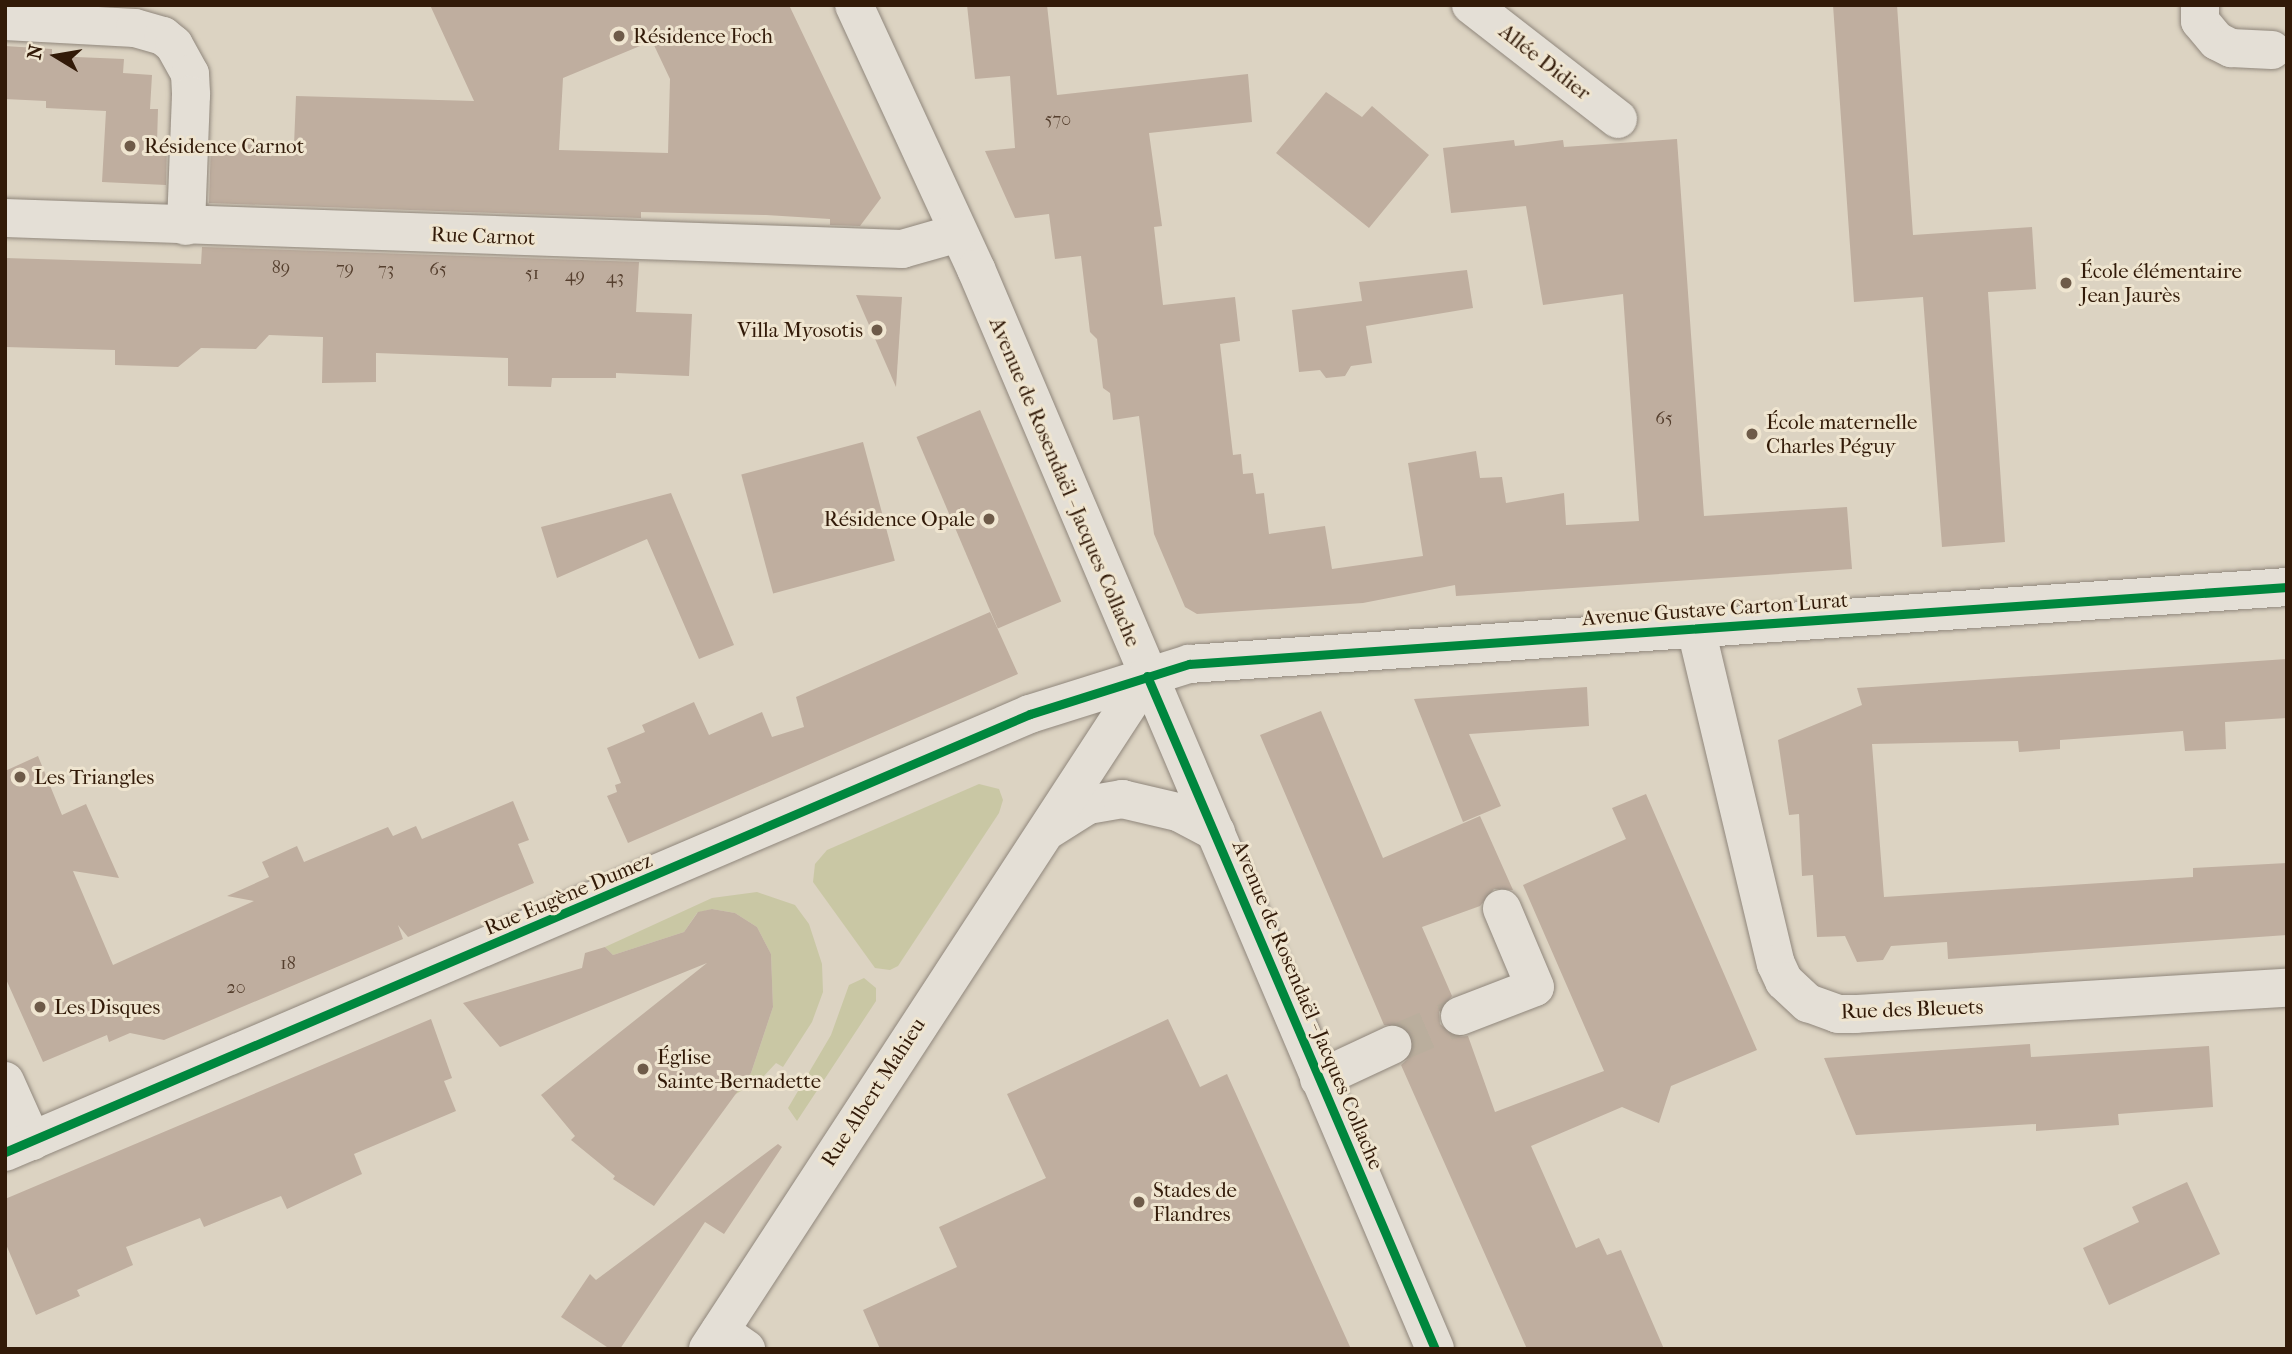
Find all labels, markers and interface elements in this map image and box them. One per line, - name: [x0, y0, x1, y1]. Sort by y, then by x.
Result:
- street label: Allée Didier: [1494, 18, 1596, 106]
- north arrow: [21, 21, 91, 91]
- place label: Résidence Foch: [633, 23, 773, 49]
- marker: Résidence Foch: [611, 28, 627, 44]
- text: N: [23, 43, 48, 61]
- house number: 570: [1045, 109, 1071, 131]
- place label: Résidence Carnot: [144, 133, 304, 159]
- marker: Résidence Carnot: [122, 138, 138, 154]
- street label: Rue Carnot: [430, 222, 536, 250]
- house number: 89: [272, 257, 290, 279]
- house number: 79: [336, 258, 354, 280]
- place label: École élémentaire Jean Jaurès: [2080, 258, 2242, 308]
- house number: 73: [378, 259, 394, 281]
- house number: 65: [429, 259, 447, 281]
- house number: 51: [525, 263, 539, 285]
- house number: 49: [565, 265, 585, 287]
- house number: 43: [606, 267, 624, 289]
- marker: École élémentaire Jean Jaurès: [2058, 275, 2074, 291]
- street label: Avenue de Rosendaël - Jacques Collache: [984, 314, 1146, 650]
- place label: Villa Myosotis: [737, 317, 863, 343]
- marker: Villa Myosotis: [869, 322, 885, 338]
- house number: 65: [1655, 408, 1673, 430]
- place label: École maternelle Charles Péguy: [1766, 409, 1917, 459]
- marker: École maternelle Charles Péguy: [1744, 426, 1760, 442]
- place label: Résidence Opale: [824, 506, 975, 532]
- marker: Résidence Opale: [981, 511, 997, 527]
- street label: Avenue Gustave Carton Lurat: [1581, 587, 1849, 631]
- place label: Les Triangles: [34, 764, 154, 790]
- marker: Les Triangles: [12, 769, 28, 785]
- street label: Avenue de Rosendaël - Jacques Collache: [1227, 837, 1389, 1173]
- street label: Rue Eugène Dumez: [480, 847, 656, 941]
- house number: 18: [280, 953, 296, 975]
- house number: 20: [226, 977, 246, 999]
- place label: Les Disques: [54, 994, 160, 1020]
- street label: Rue des Bleuets: [1840, 994, 1984, 1024]
- marker: Les Disques: [32, 999, 48, 1015]
- street label: Rue Albert Mahieu: [816, 1013, 930, 1171]
- place label: Église Sainte-Bernadette: [657, 1044, 821, 1094]
- marker: Église Sainte-Bernadette: [635, 1061, 651, 1077]
- place label: Stades de Flandres: [1153, 1177, 1237, 1227]
- marker: Stades de Flandres: [1131, 1194, 1147, 1210]

